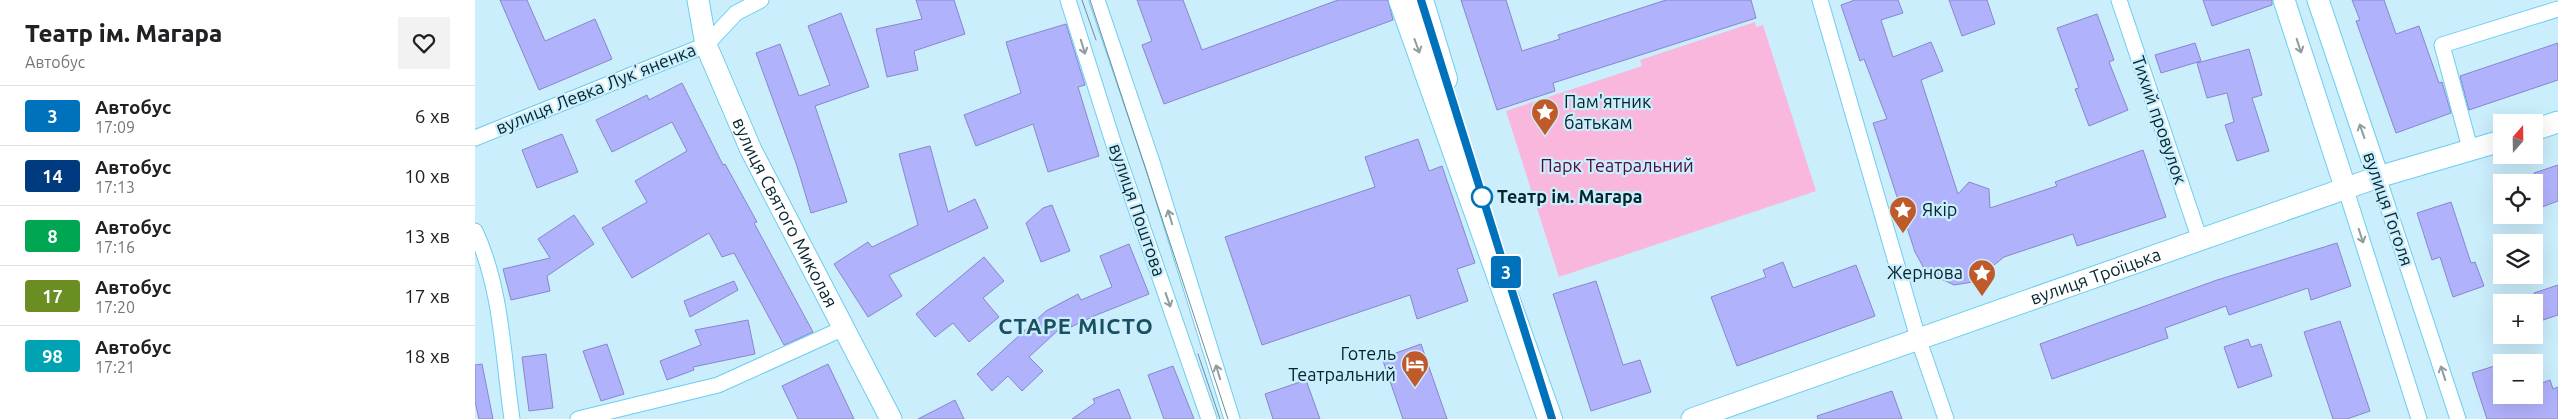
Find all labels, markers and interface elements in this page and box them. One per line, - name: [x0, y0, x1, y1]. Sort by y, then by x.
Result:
- button: heart: [398, 17, 450, 69]
- text: Театр ім. Магара: [25, 20, 222, 47]
- one-way arrow: [1078, 38, 1088, 54]
- one-way arrow: [1413, 38, 1422, 53]
- one-way arrow: [2295, 38, 2304, 54]
- street label: вулиця Левка Лукʼяненка: [493, 39, 699, 137]
- text: Автобус: [25, 53, 85, 71]
- street label: Тихий провулок: [2129, 53, 2191, 186]
- place label: Пам'ятник батькам: [1564, 91, 1651, 132]
- text: Автобус: [95, 96, 171, 118]
- place icon: Пам'ятник батькам: [1530, 97, 1560, 136]
- text: 6 хв: [415, 105, 450, 127]
- text: 3: [47, 106, 58, 126]
- street label: вулиця Святого Миколая: [729, 114, 842, 310]
- north arrow: [2493, 114, 2543, 164]
- map controls: [2493, 114, 2543, 404]
- text: 17:09: [95, 118, 135, 136]
- one-way arrow: [2357, 124, 2366, 140]
- street label: вулиця Поштова: [1106, 141, 1170, 279]
- street label: вулиця Гоголя: [2360, 149, 2418, 268]
- park label: Парк Театральний: [1540, 155, 1694, 175]
- text: Автобус: [95, 156, 171, 178]
- text: 10 хв: [404, 165, 450, 187]
- text: 14: [42, 166, 63, 186]
- button: locate: [2493, 174, 2543, 224]
- text: 17:13: [95, 178, 135, 196]
- marker: Театр ім. Магара: [1471, 186, 1493, 208]
- place label: Театр ім. Магара: [1497, 186, 1643, 206]
- place icon: Якір: [1888, 195, 1918, 234]
- place label: Якір: [1922, 199, 1957, 219]
- one-way arrow: [1164, 210, 1174, 226]
- text: Автобус: [95, 216, 171, 238]
- text: 13 хв: [404, 225, 450, 247]
- text: 8: [47, 226, 58, 246]
- one-way arrow: [2356, 228, 2366, 244]
- button: layers: [2493, 234, 2543, 284]
- text: 17:16: [95, 238, 135, 256]
- street label: вулиця Троїцька: [2027, 243, 2163, 308]
- line badge: 3: [1490, 256, 1522, 288]
- place icon: Жернова: [1967, 258, 1997, 297]
- text: 3: [1501, 262, 1511, 282]
- place label: Жернова: [1887, 262, 1963, 282]
- text: Автобус: [95, 276, 171, 298]
- text: 17 хв: [404, 285, 450, 307]
- text: 17: [42, 286, 63, 306]
- one-way arrow: [1164, 292, 1173, 307]
- button: +: [2493, 294, 2543, 344]
- text: 17:20: [95, 298, 135, 316]
- district label: СТАРЕ МІСТО: [998, 313, 1154, 338]
- text: Автобус: [95, 336, 171, 358]
- place label: Готель Театральний: [1288, 343, 1396, 384]
- text: 18 хв: [404, 345, 450, 367]
- text: 98: [42, 346, 63, 366]
- hotel icon: Готель Театральний: [1400, 349, 1430, 388]
- button: −: [2493, 354, 2543, 404]
- text: 17:21: [95, 358, 135, 376]
- one-way arrow: [1212, 365, 1222, 381]
- one-way arrow: [2438, 365, 2447, 381]

